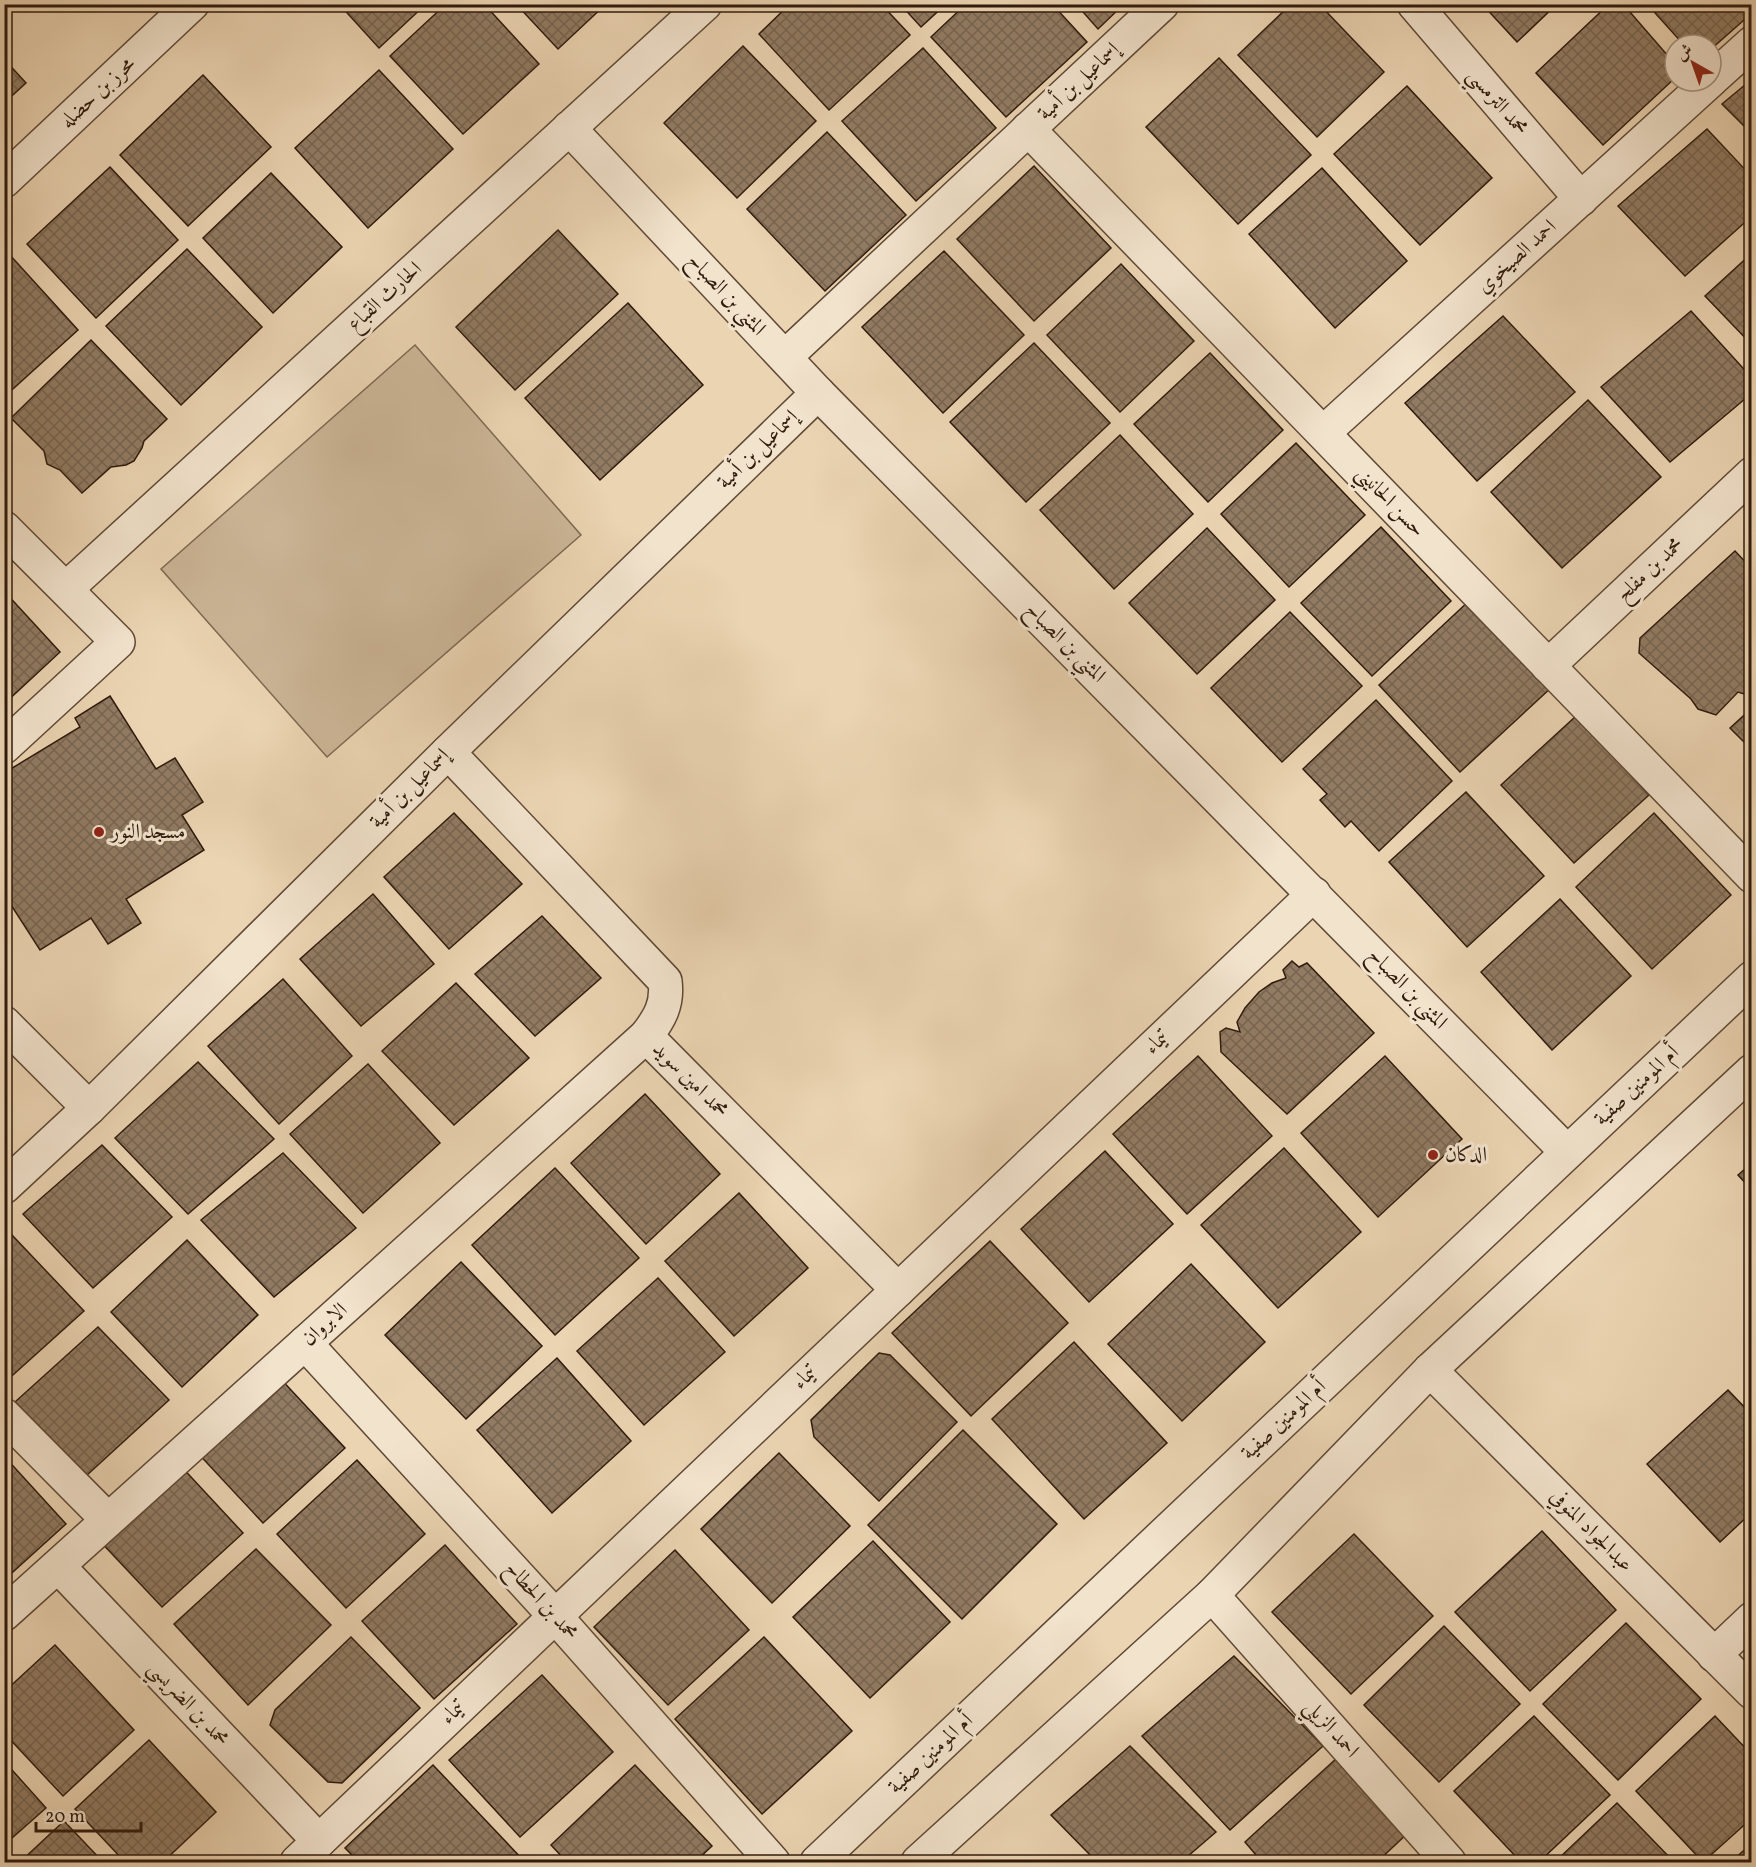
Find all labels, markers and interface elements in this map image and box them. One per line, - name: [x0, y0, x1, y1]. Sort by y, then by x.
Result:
- north arrow: [1663, 33, 1723, 93]
- street label: إسماعيل بن أمية: [1030, 34, 1128, 128]
- text: ش: [1671, 40, 1698, 67]
- street label: محرز بن حضله: [54, 50, 142, 136]
- street label: محمد الترمسي: [1457, 62, 1535, 145]
- street label: احمد الصيخوي: [1471, 213, 1563, 301]
- street label: المثني بن الصباح: [677, 247, 772, 346]
- street label: الحارث القباع: [341, 255, 430, 340]
- street label: إسماعيل بن أمية: [710, 401, 806, 496]
- street label: حسن الحانيني: [1346, 460, 1432, 547]
- street label: محمد بن مفلح: [1610, 531, 1692, 611]
- street label: المثني بن الصباح: [1015, 596, 1112, 693]
- street label: إسماعيل بن أمية: [362, 740, 458, 836]
- place label: مسجد النور: [109, 818, 185, 847]
- marker: مسجد النور: [92, 825, 106, 839]
- street label: المثني بن الصباح: [1358, 942, 1453, 1039]
- street label: تيماء: [1138, 1023, 1177, 1062]
- street label: محمد امين سويد: [645, 1035, 735, 1125]
- street label: أم المومنين صفية: [1587, 1037, 1687, 1135]
- place label: الدكان: [1445, 1141, 1487, 1170]
- marker: الدكان: [1426, 1148, 1440, 1162]
- street label: الابروان: [296, 1296, 354, 1354]
- street label: تيماء: [786, 1358, 825, 1397]
- street label: أم المومنين صفية: [1234, 1371, 1334, 1469]
- street label: عبدالجواد المنوفي: [1542, 1483, 1639, 1580]
- street label: محمد بن الحطاح: [495, 1555, 584, 1649]
- street label: محمد بن الضريسي: [138, 1655, 235, 1756]
- street label: تيماء: [434, 1693, 473, 1732]
- street label: احمد الزيلي: [1294, 1693, 1365, 1767]
- street label: أم المومنين صفية: [881, 1705, 981, 1803]
- scale bar: [36, 1795, 141, 1833]
- text: 20 m: [45, 1805, 85, 1830]

